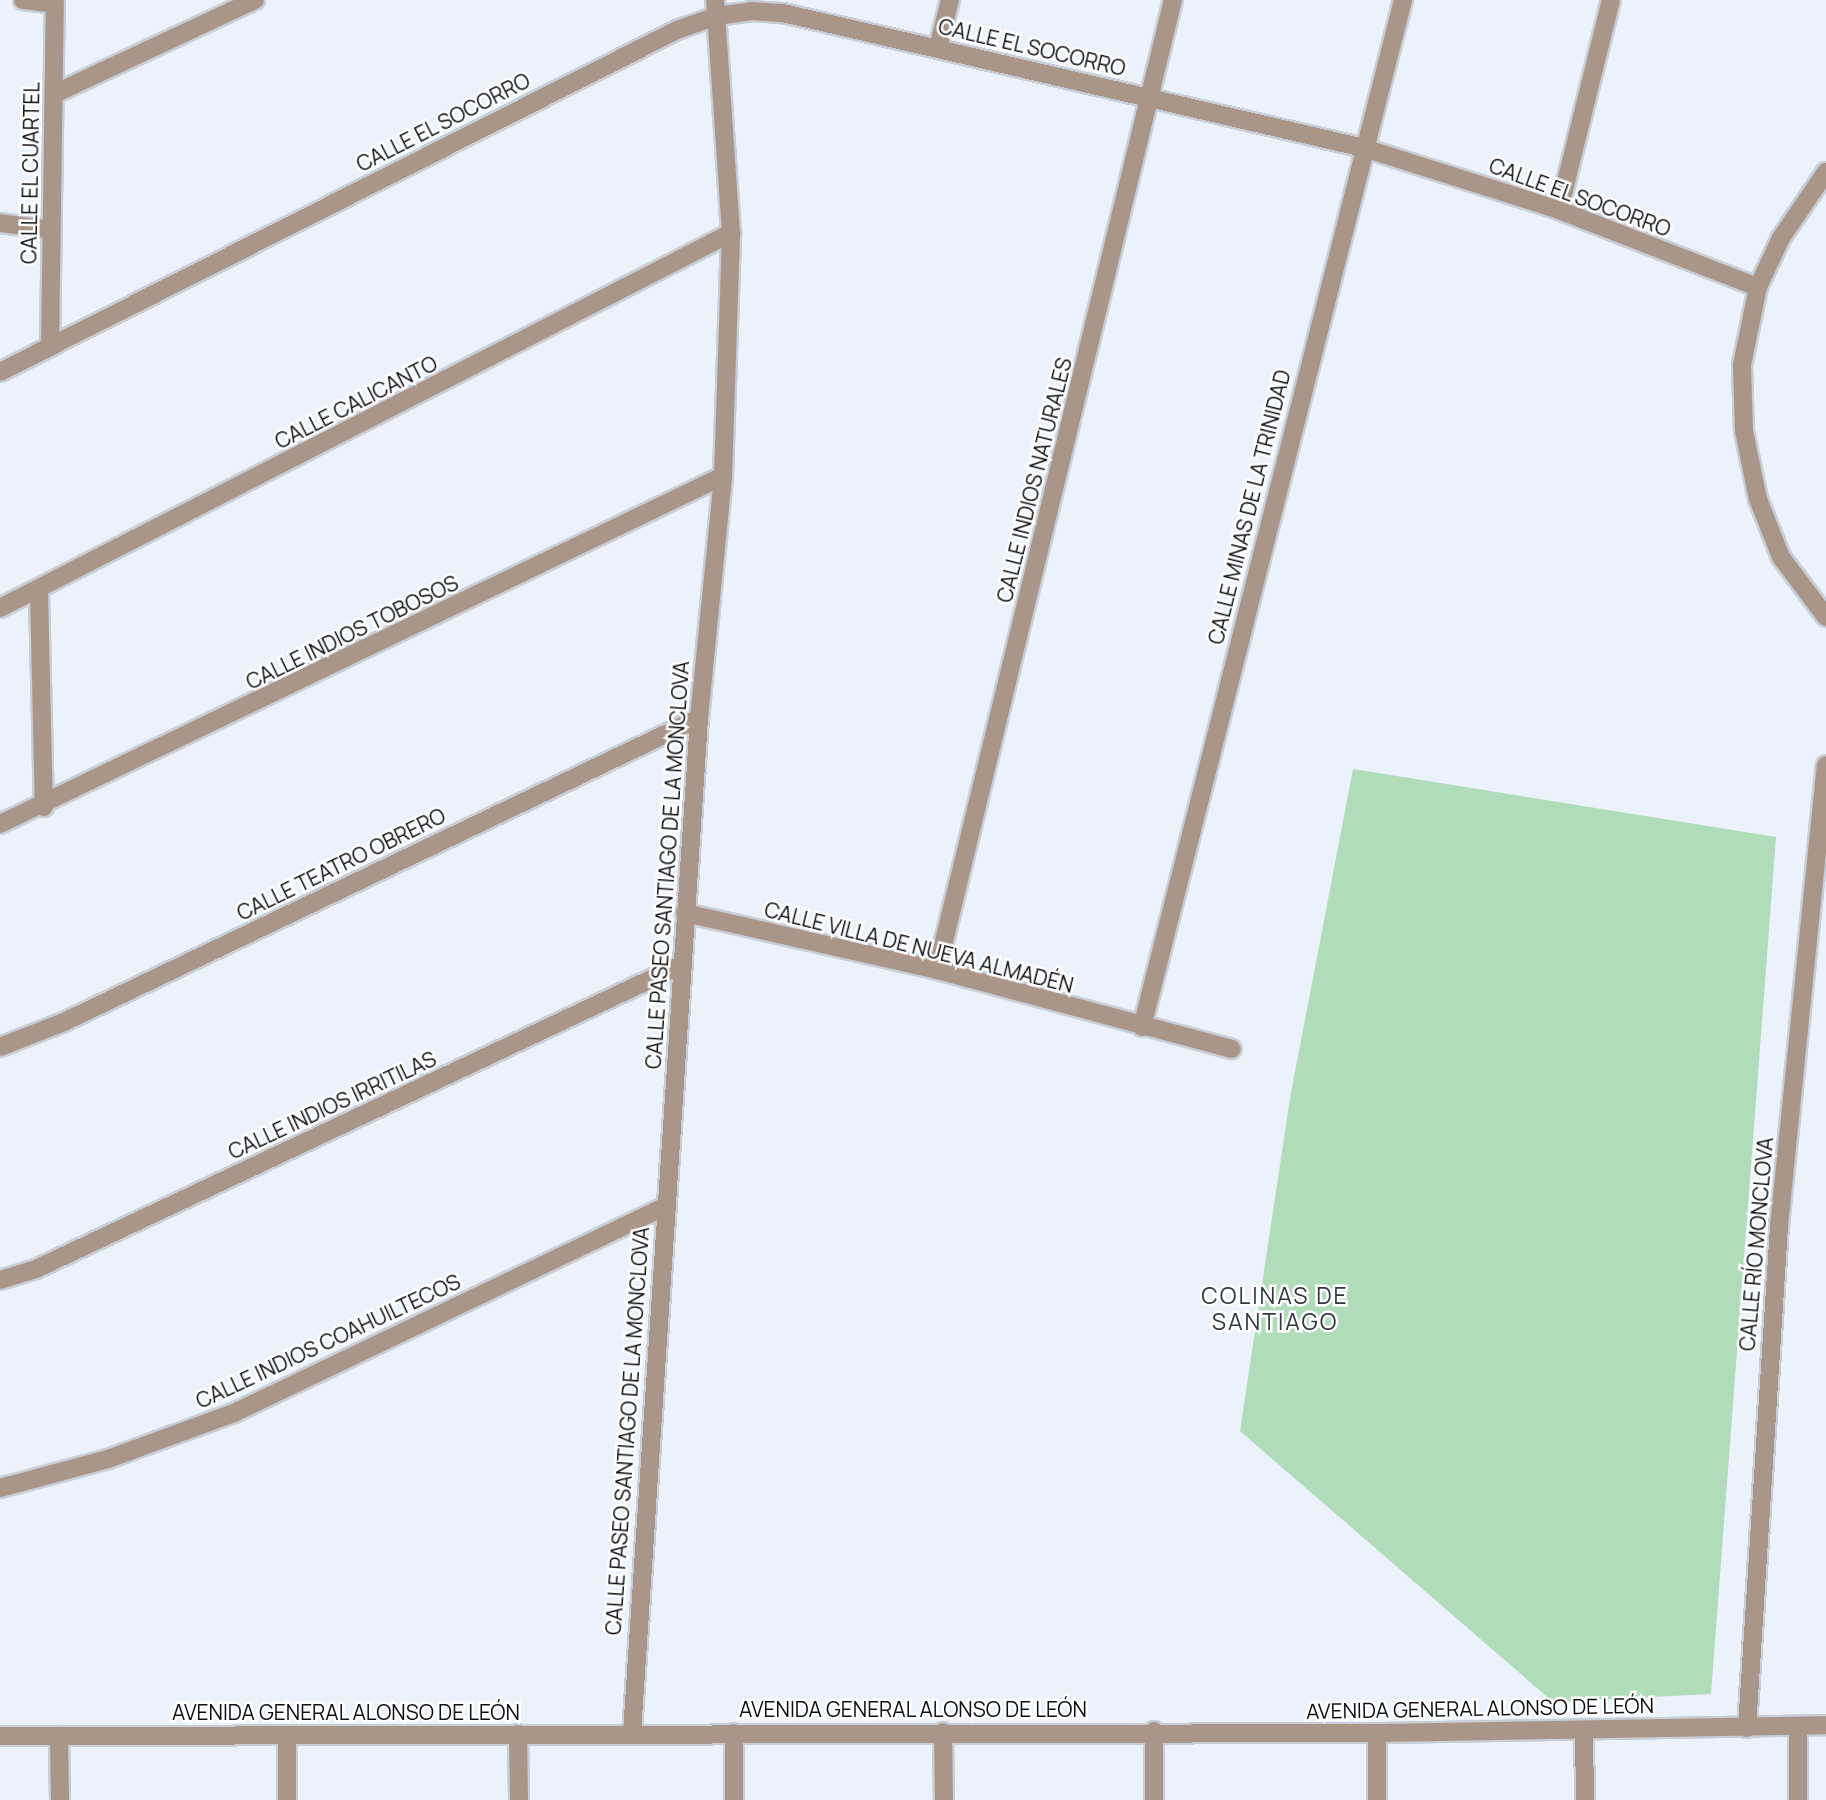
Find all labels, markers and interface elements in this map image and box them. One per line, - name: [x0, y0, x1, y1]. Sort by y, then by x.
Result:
- street label: CALLE EL SOCORRO: [935, 13, 1129, 81]
- street label: CALLE EL SOCORRO: [352, 67, 534, 177]
- street label: CALLE EL CUARTEL: [16, 81, 44, 265]
- street label: CALLE EL SOCORRO: [1485, 152, 1675, 242]
- street label: CALLE CALICANTO: [271, 350, 441, 454]
- street label: CALLE INDIOS NATURALES: [991, 355, 1077, 605]
- street label: CALLE MINAS DE LA TRINIDAD: [1203, 367, 1295, 647]
- street label: CALLE INDIOS TOBOSOS: [242, 570, 462, 694]
- street label: CALLE PASEO SANTIAGO DE LA MONCLOVA: [640, 660, 694, 1070]
- street label: CALLE TEATRO OBRERO: [233, 802, 449, 926]
- street label: CALLE VILLA DE NUEVA ALMADÉN: [762, 896, 1076, 998]
- street label: CALLE INDIOS IRRITILAS: [224, 1046, 440, 1164]
- street label: CALLE RÍO MONCLOVA: [1734, 1136, 1778, 1352]
- street label: CALLE PASEO SANTIAGO DE LA MONCLOVA: [600, 1226, 654, 1636]
- street label: CALLE INDIOS COAHUILTECOS: [192, 1269, 464, 1413]
- district label: COLINAS DE SANTIAGO: [1203, 1281, 1347, 1335]
- street label: AVENIDA GENERAL ALONSO DE LEÓN: [1305, 1692, 1655, 1724]
- street label: AVENIDA GENERAL ALONSO DE LEÓN: [739, 1696, 1087, 1722]
- street label: AVENIDA GENERAL ALONSO DE LEÓN: [172, 1699, 520, 1725]

